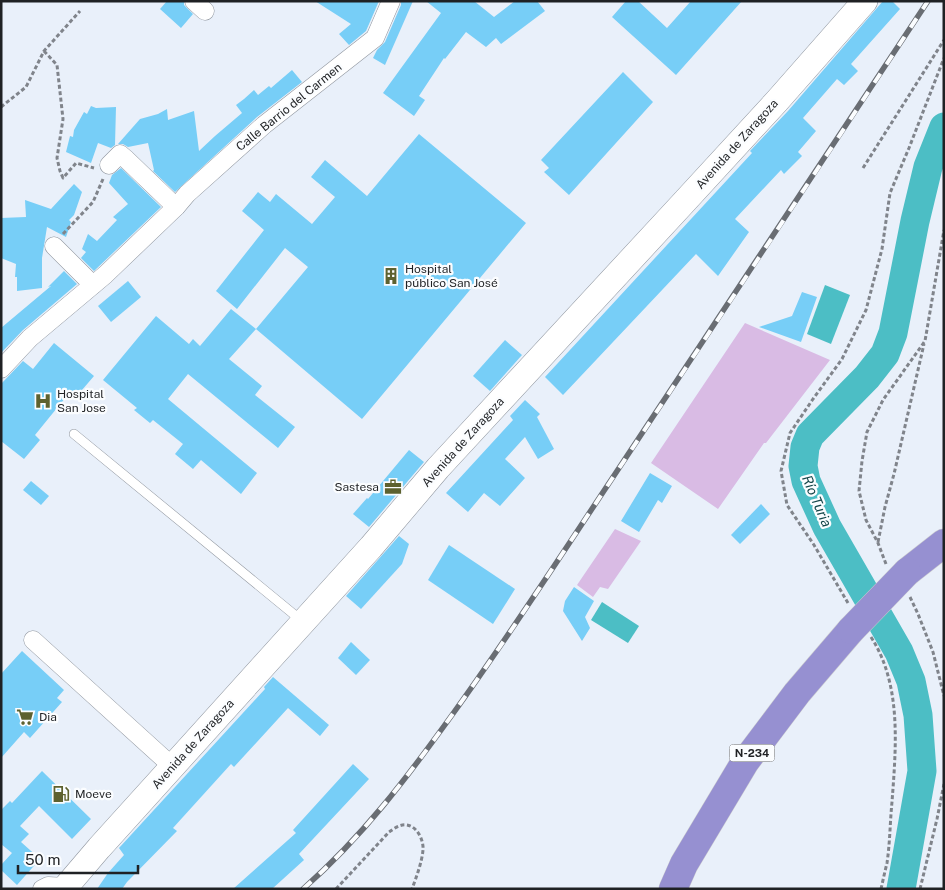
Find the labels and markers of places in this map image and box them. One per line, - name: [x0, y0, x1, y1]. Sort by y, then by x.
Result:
- place label: Hospital público San José: [405, 262, 498, 290]
- building icon: Hospital público San José: [381, 266, 401, 286]
- place label: Hospital San Jose: [57, 387, 106, 415]
- hospital icon: Hospital San Jose: [33, 391, 53, 411]
- office icon: Sastesa: [383, 477, 403, 497]
- place label: Sastesa: [334, 480, 379, 494]
- supermarket icon: Dia: [15, 707, 35, 727]
- place label: Dia: [39, 710, 57, 724]
- fuel station icon: Moeve: [51, 784, 71, 804]
- place label: Moeve: [75, 787, 112, 801]

